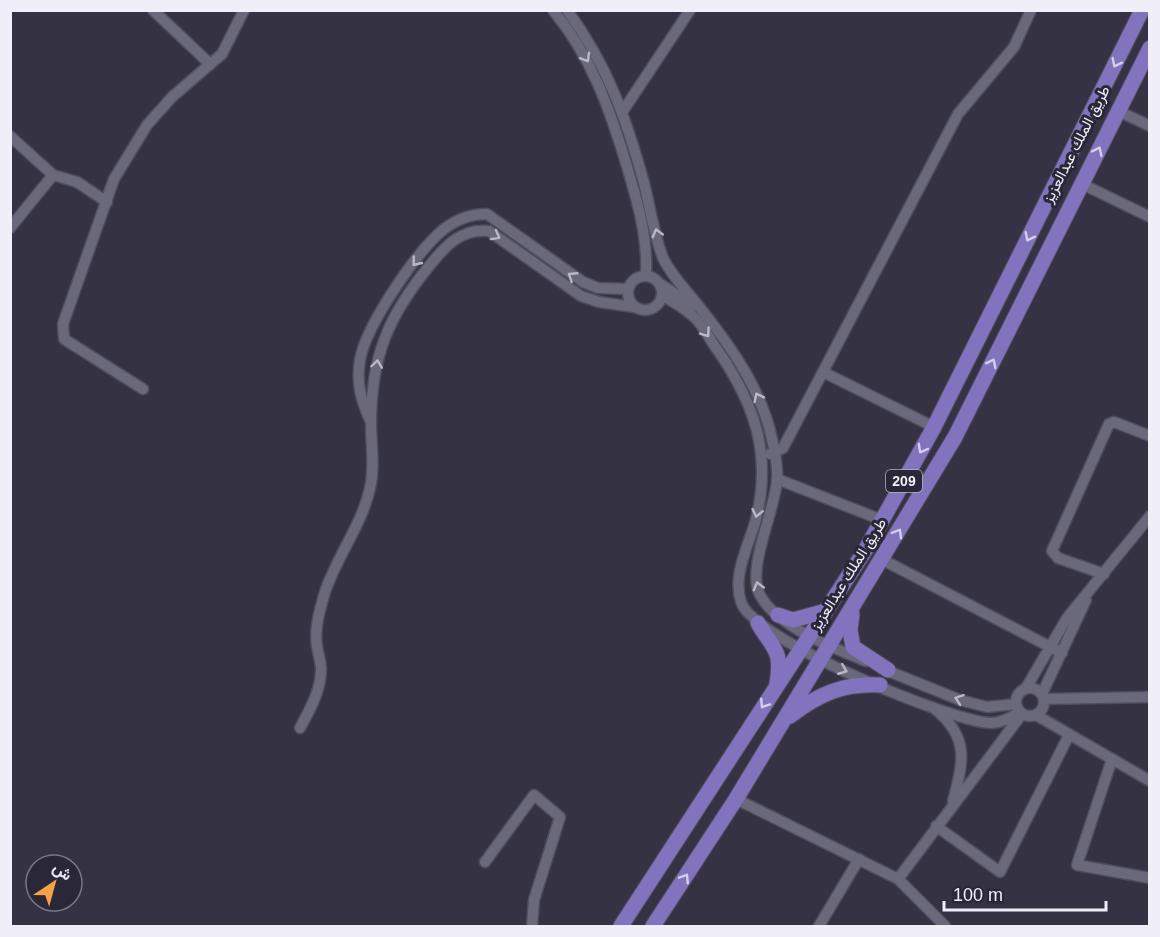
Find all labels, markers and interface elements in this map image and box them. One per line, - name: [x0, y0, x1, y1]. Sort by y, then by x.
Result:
- one-way arrow: [579, 52, 590, 62]
- one-way arrow: [1112, 56, 1124, 67]
- street label: طريق الملك عبدالعزيز: [1039, 82, 1115, 207]
- one-way arrow: [1091, 146, 1103, 157]
- one-way arrow: [490, 228, 500, 240]
- one-way arrow: [651, 228, 664, 238]
- one-way arrow: [1025, 231, 1036, 242]
- one-way arrow: [412, 255, 423, 266]
- one-way arrow: [568, 272, 579, 283]
- one-way arrow: [698, 327, 710, 337]
- one-way arrow: [985, 358, 996, 369]
- one-way arrow: [371, 360, 383, 369]
- one-way arrow: [754, 392, 766, 403]
- one-way arrow: [918, 443, 929, 453]
- road number: 209: [886, 470, 922, 492]
- one-way arrow: [751, 508, 764, 518]
- street label: طريق الملك عبدالعزيز: [806, 515, 891, 635]
- one-way arrow: [891, 529, 903, 539]
- one-way arrow: [753, 581, 766, 591]
- one-way arrow: [836, 663, 847, 675]
- one-way arrow: [954, 694, 965, 707]
- one-way arrow: [761, 697, 772, 708]
- north arrow: [24, 853, 84, 913]
- text: ش: [49, 859, 75, 885]
- one-way arrow: [678, 873, 689, 884]
- scale bar: [944, 874, 1106, 912]
- text: 100 m: [953, 885, 1003, 905]

